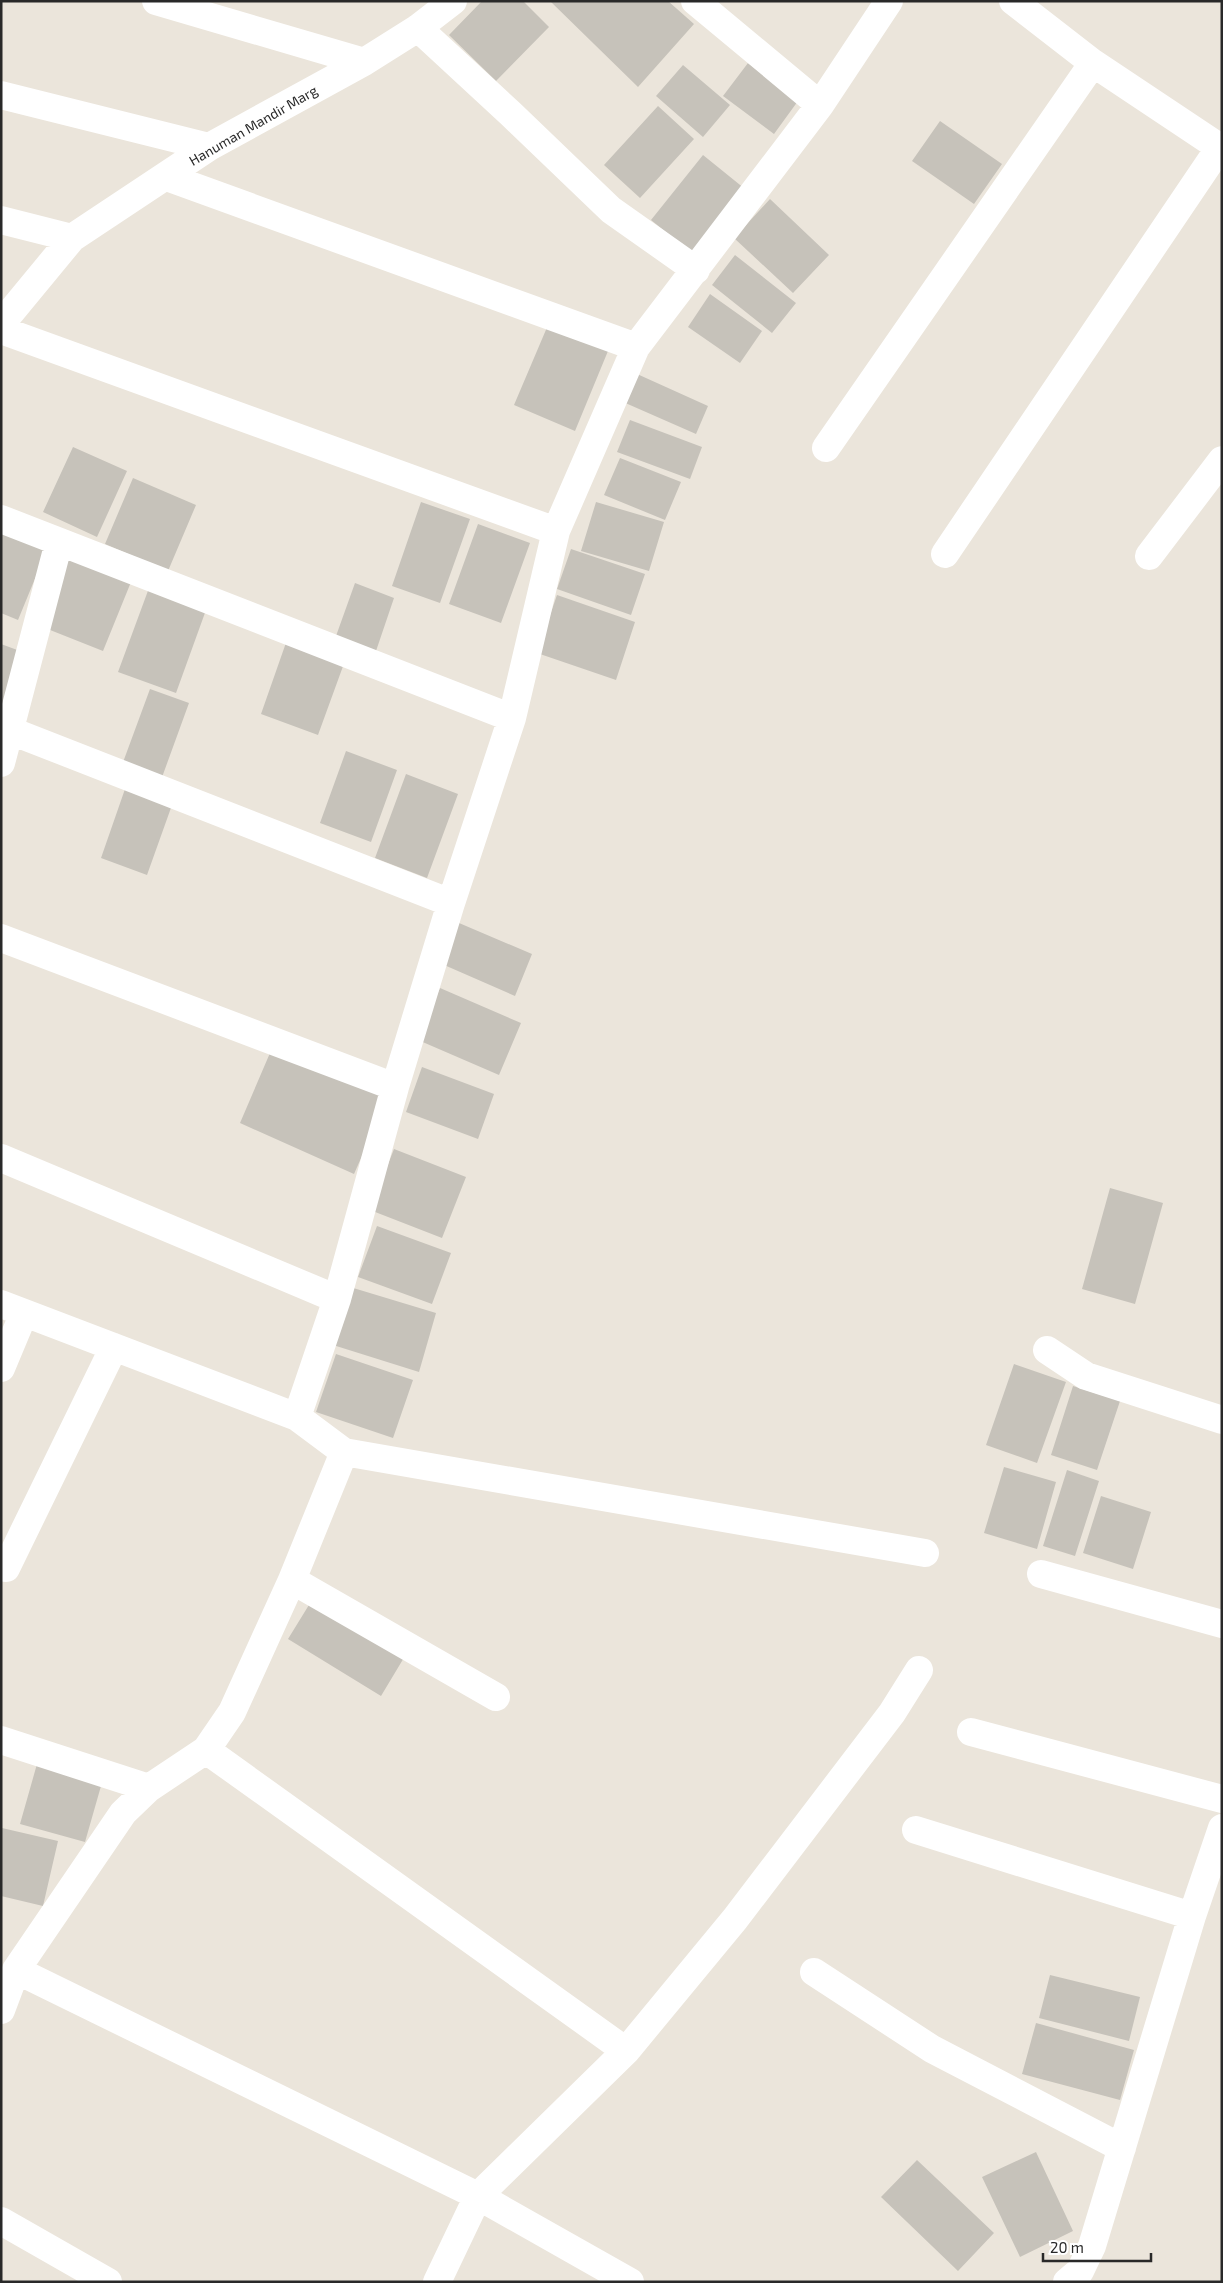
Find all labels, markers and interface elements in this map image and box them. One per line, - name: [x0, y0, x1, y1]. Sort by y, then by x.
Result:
- street label: Hanuman Mandir Marg: [186, 81, 321, 169]
- scale bar: [1043, 2230, 1150, 2262]
- text: 20 m: [1050, 2238, 1084, 2256]

